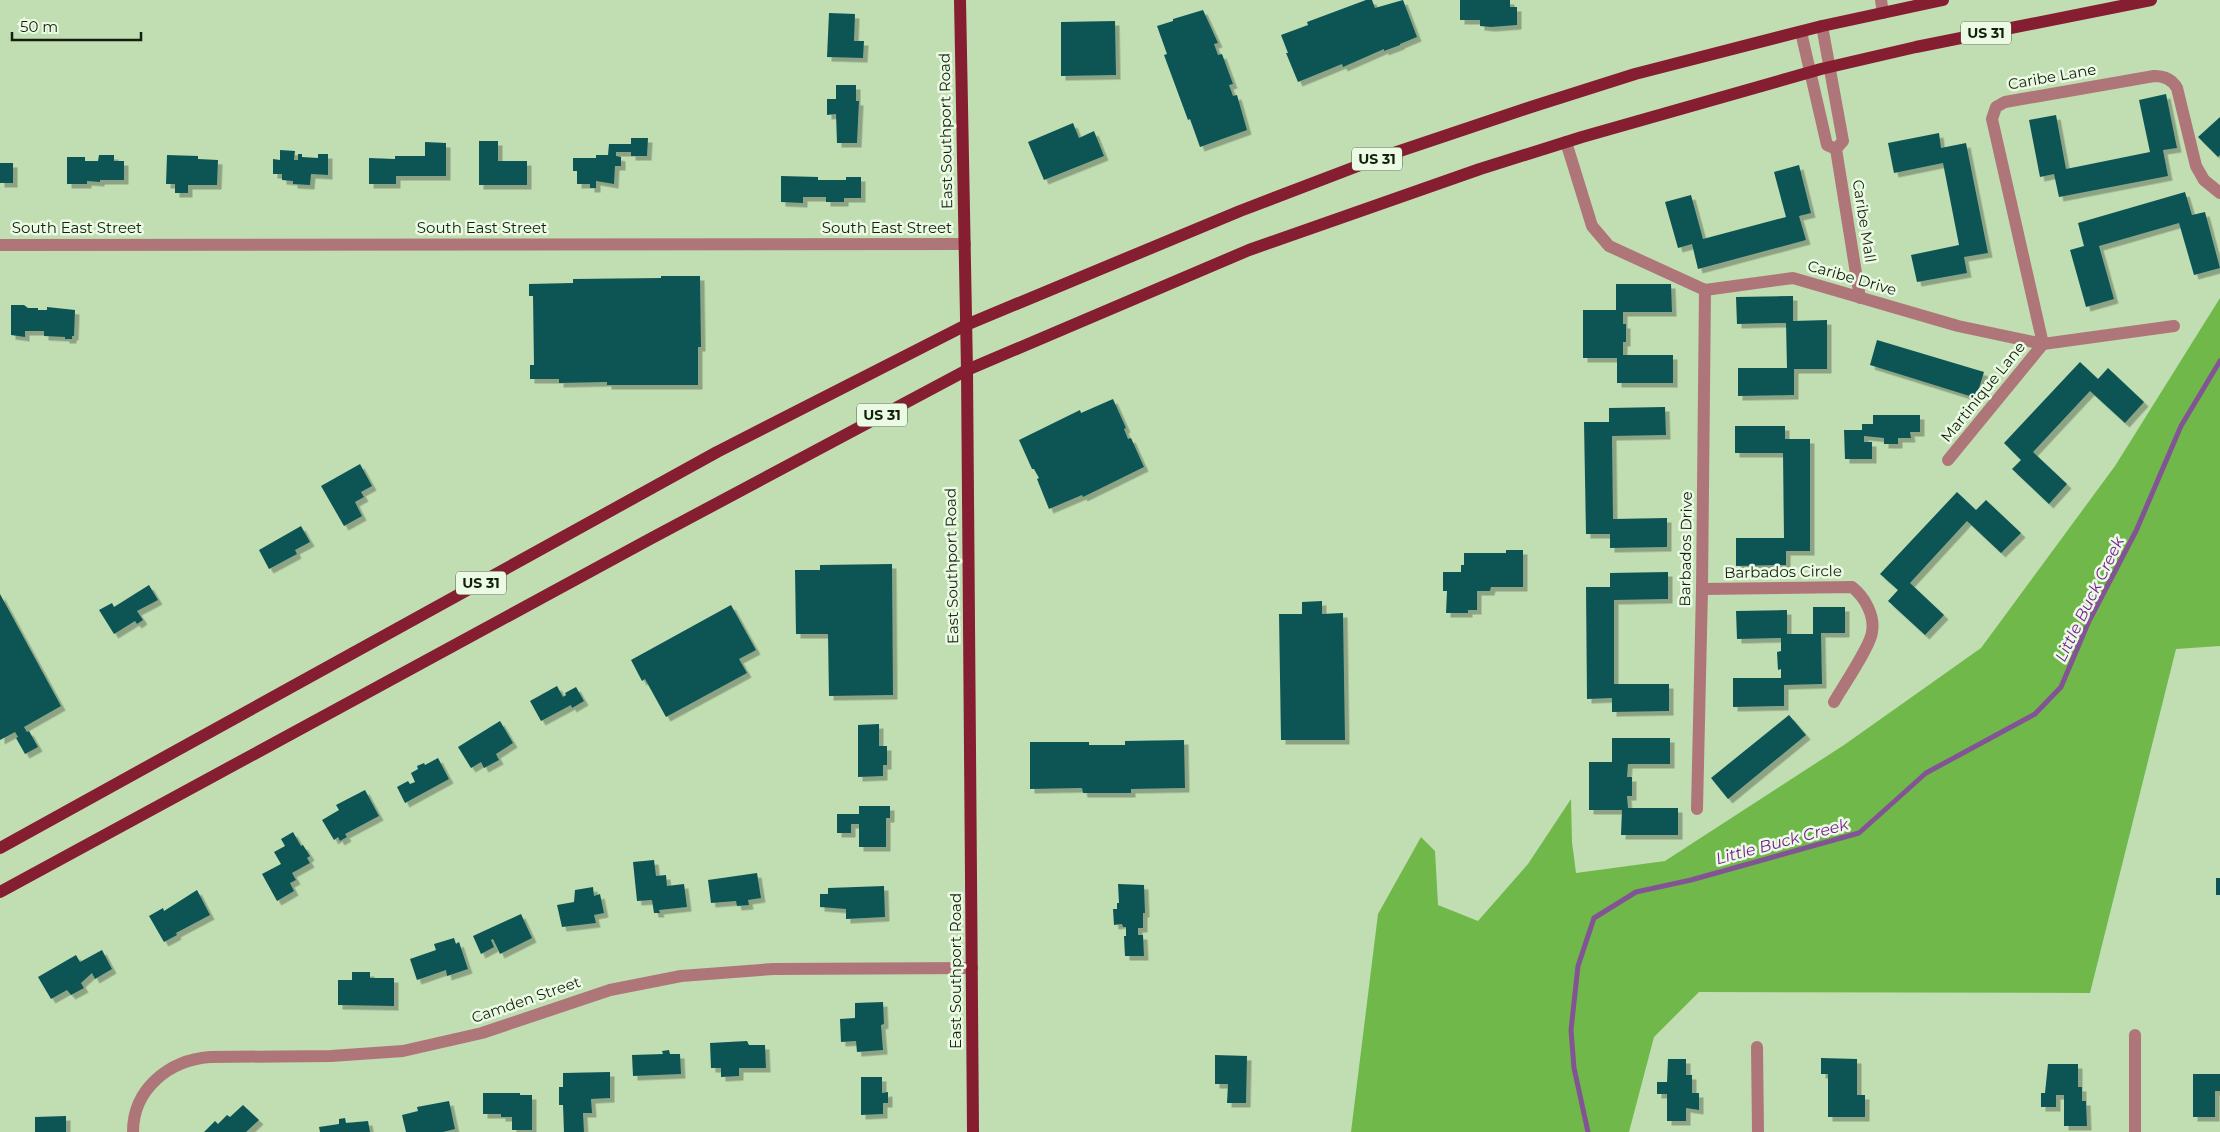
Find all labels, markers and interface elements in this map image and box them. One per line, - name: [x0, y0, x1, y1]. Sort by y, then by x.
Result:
- scale bar: [12, 10, 141, 42]
- text: 50 m: [20, 17, 58, 36]
- road number: US 31: [1961, 22, 2011, 44]
- street label: East Southport Road: [935, 53, 956, 209]
- street label: Caribe Lane: [2006, 59, 2098, 94]
- road number: US 31: [1352, 148, 1402, 170]
- street label: Caribe Mall: [1849, 178, 1880, 264]
- street label: South East Street: [12, 218, 142, 237]
- street label: South East Street: [417, 218, 547, 237]
- street label: South East Street: [822, 218, 952, 237]
- street label: Caribe Drive: [1805, 256, 1899, 299]
- street label: Martinique Lane: [1936, 338, 2029, 446]
- road number: US 31: [857, 404, 907, 426]
- street label: East Southport Road: [941, 488, 962, 644]
- street label: Barbados Drive: [1675, 491, 1696, 607]
- water label: Little Buck Creek: [2051, 532, 2129, 665]
- street label: Barbados Circle: [1724, 561, 1842, 582]
- road number: US 31: [456, 572, 506, 594]
- water label: Little Buck Creek: [1714, 814, 1852, 868]
- street label: East Southport Road: [946, 893, 965, 1049]
- street label: Camden Street: [469, 972, 583, 1027]

